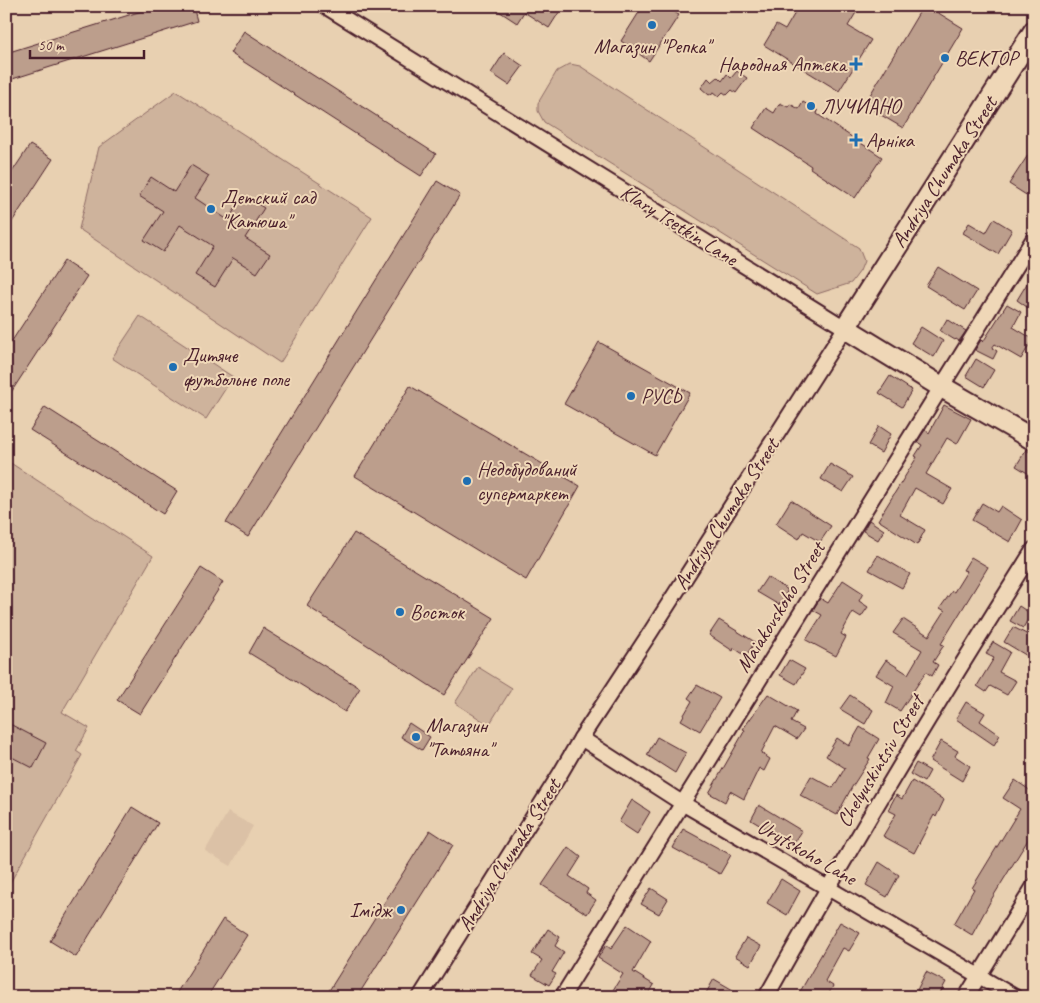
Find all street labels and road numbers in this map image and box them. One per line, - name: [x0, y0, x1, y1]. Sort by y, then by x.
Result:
- street label: Andriya Chumaka Street: [885, 90, 1004, 252]
- street label: Klary Tsetkin Lane: [616, 179, 743, 272]
- street label: Andriya Chumaka Street: [667, 432, 786, 594]
- street label: Maiakovskoho Street: [730, 535, 831, 677]
- street label: Chelyuskintsiv Street: [830, 688, 931, 832]
- street label: Andriya Chumaka Street: [452, 772, 567, 936]
- street label: Urytskoho Lane: [753, 813, 863, 892]

